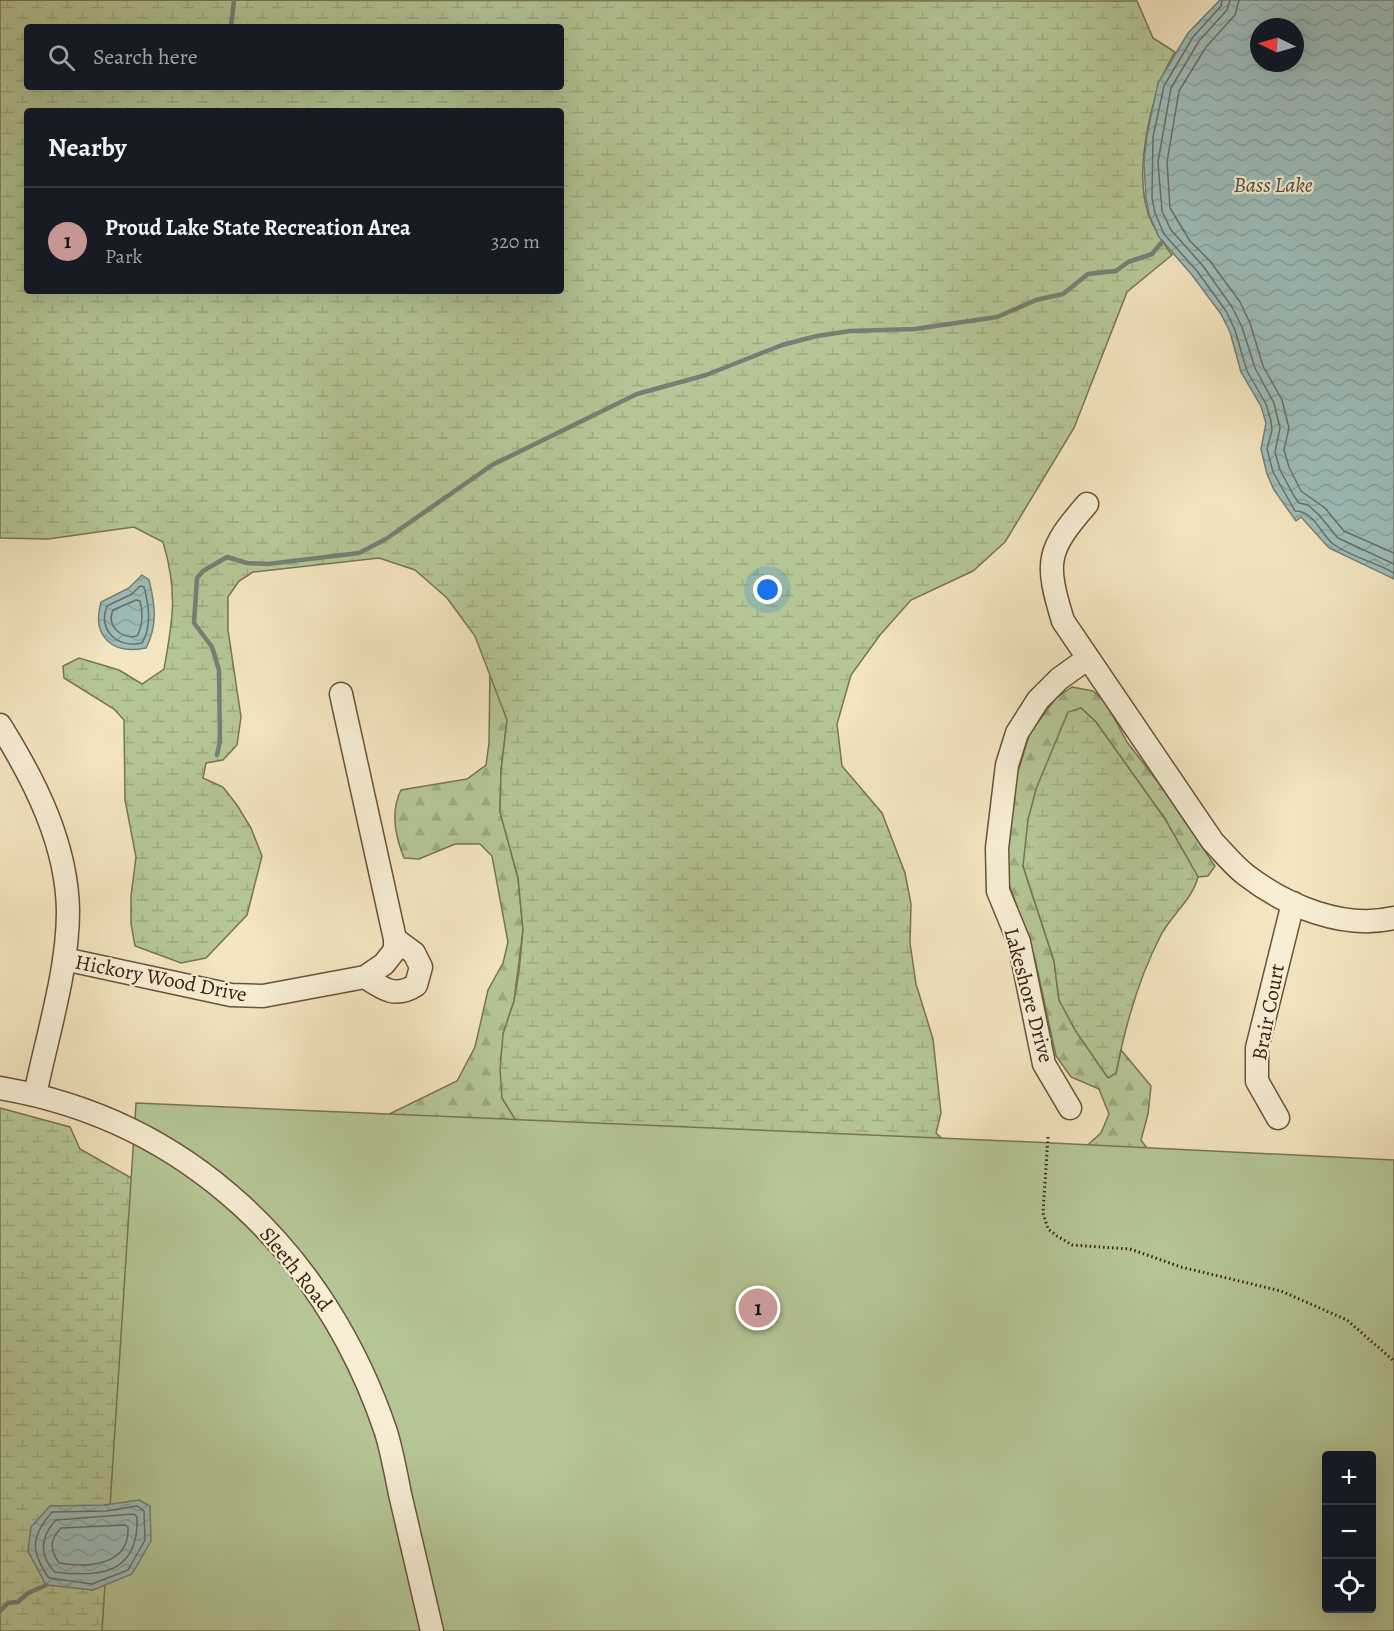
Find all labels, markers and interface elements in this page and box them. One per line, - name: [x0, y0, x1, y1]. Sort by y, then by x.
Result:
- north arrow: [1250, 18, 1304, 72]
- search box: [24, 24, 564, 90]
- icon: search: [45, 41, 78, 74]
- text: Search here: [93, 42, 198, 72]
- text: Nearby: [48, 130, 127, 165]
- water label: Bass Lake: [1233, 170, 1313, 200]
- text: Proud Lake State Recreation Area: [105, 213, 411, 243]
- text: 1: [64, 228, 71, 255]
- text: 320 m: [491, 228, 540, 255]
- text: Park: [105, 243, 143, 270]
- your location: [753, 575, 782, 604]
- street label: Lakeshore Drive: [998, 924, 1060, 1066]
- street label: Hickory Wood Drive: [73, 948, 249, 1008]
- street label: Brair Court: [1245, 961, 1291, 1063]
- street label: Sleeth Road: [253, 1221, 339, 1318]
- pin: 1: [738, 1286, 777, 1330]
- map controls: [1322, 1451, 1376, 1613]
- button: +: [1322, 1451, 1376, 1505]
- button: −: [1322, 1505, 1376, 1559]
- button: locate: [1322, 1559, 1376, 1613]

